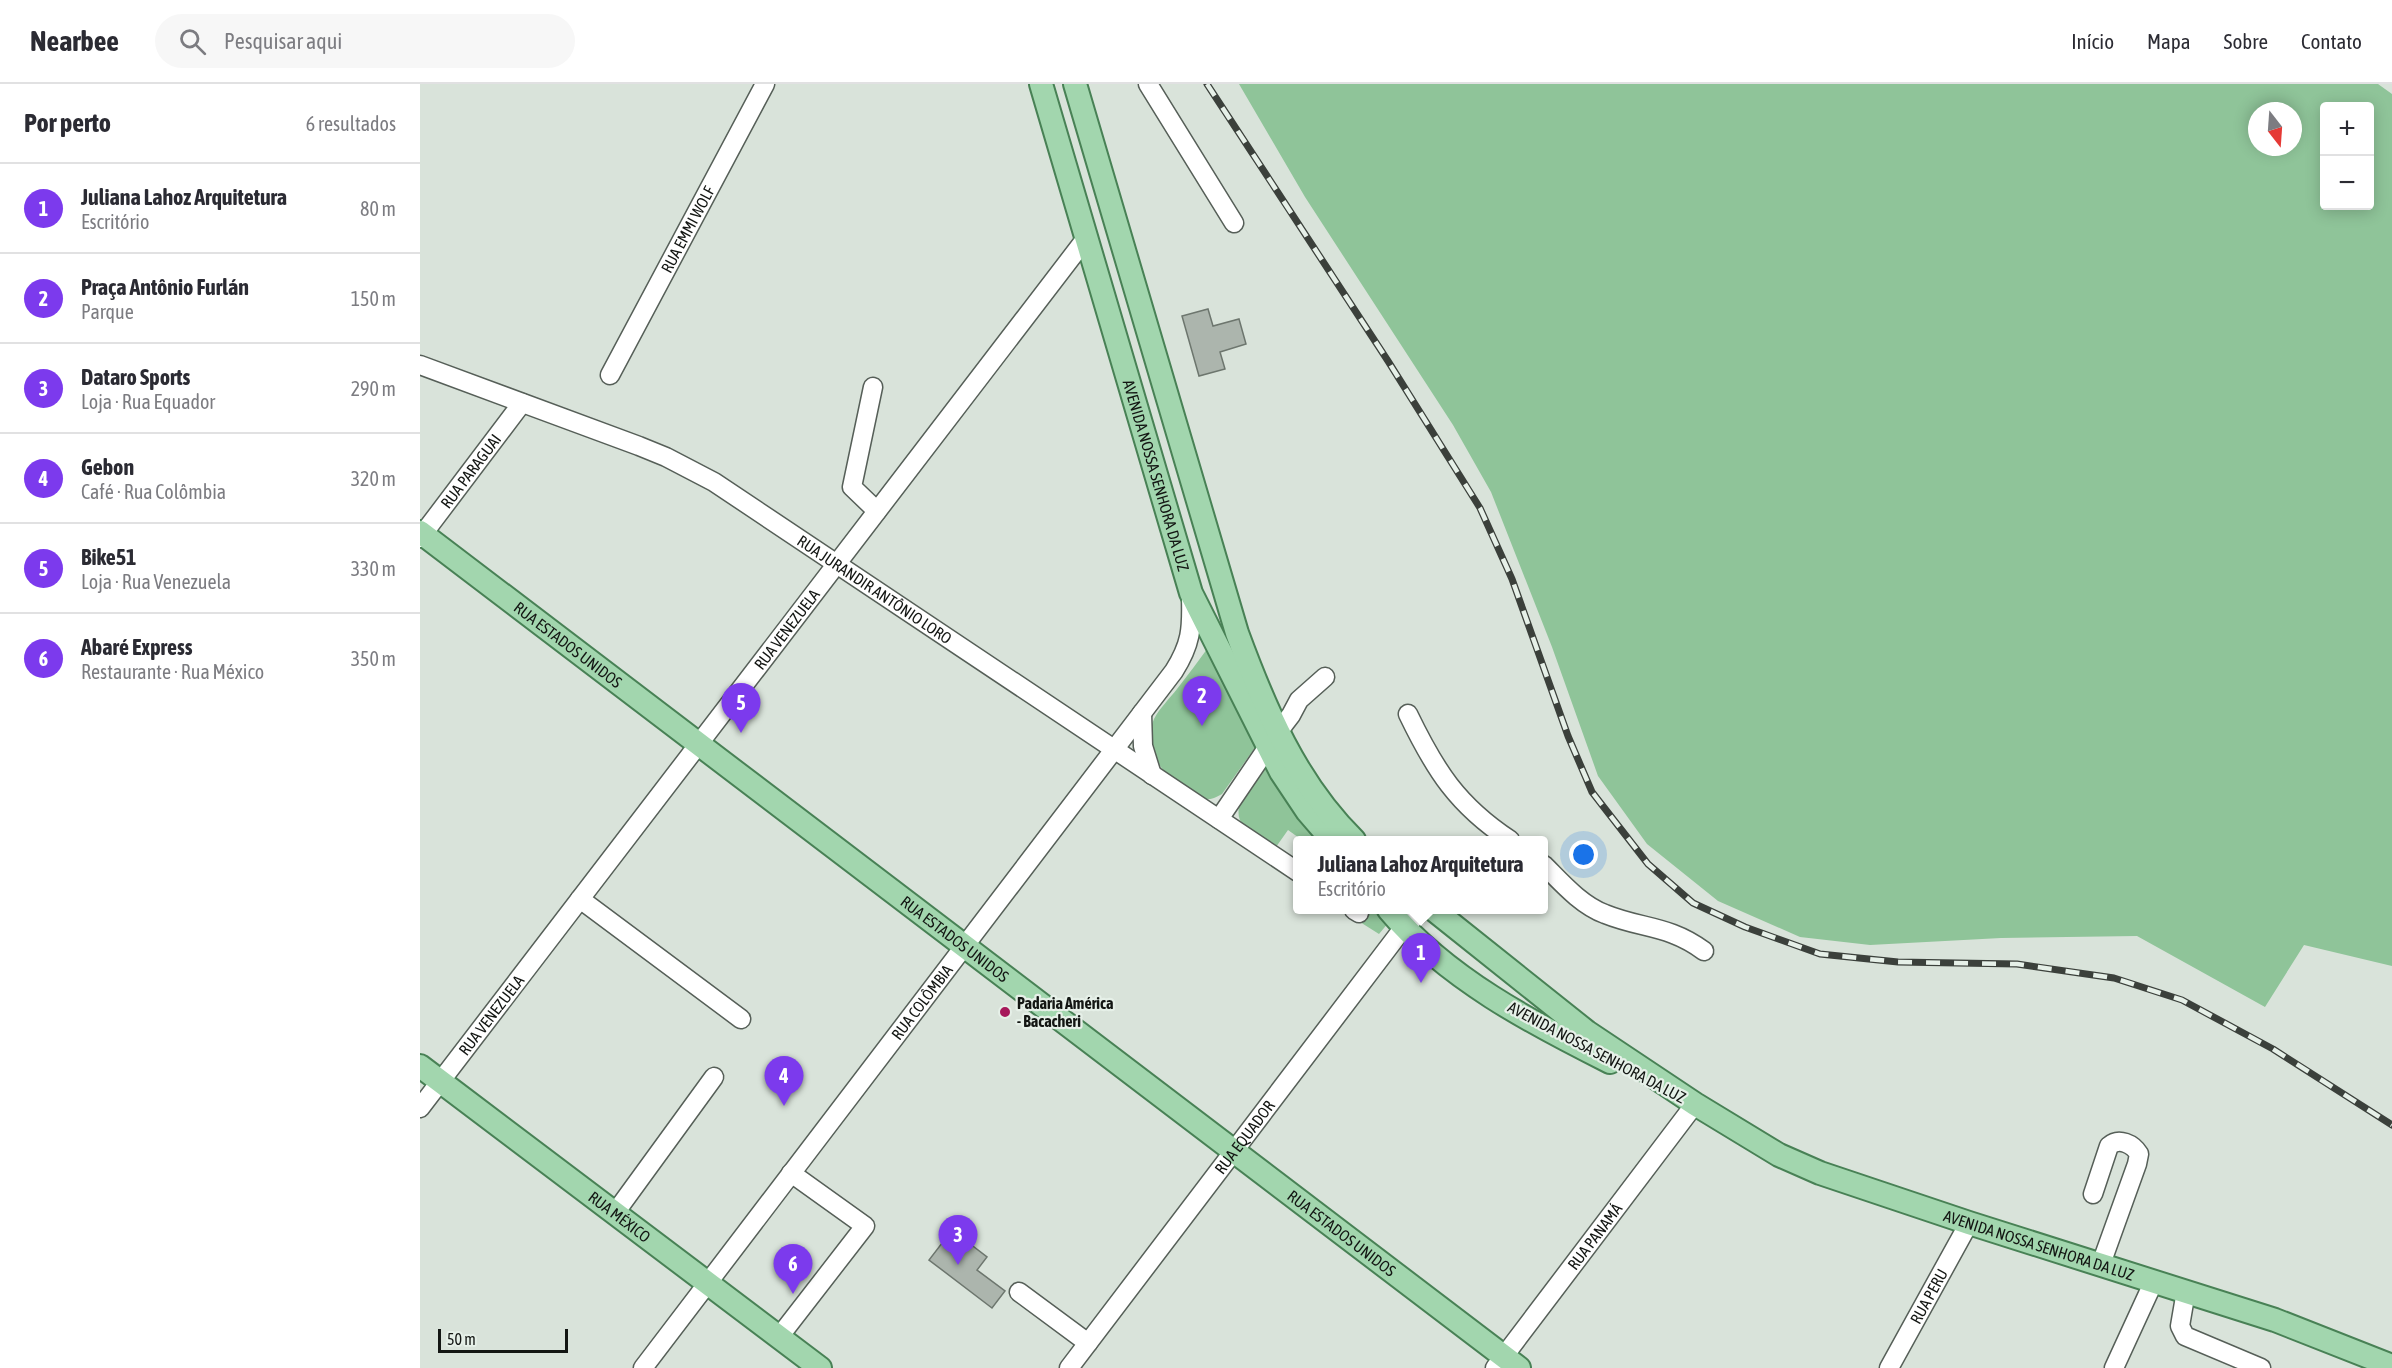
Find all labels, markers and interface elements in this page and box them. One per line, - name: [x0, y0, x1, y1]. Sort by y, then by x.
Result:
- search box: [155, 14, 575, 68]
- text: Nearbee: [30, 25, 119, 57]
- icon: search: [176, 25, 209, 58]
- text: Pesquisar aqui: [224, 28, 342, 54]
- text: Início: [2071, 29, 2114, 53]
- text: Mapa: [2147, 29, 2191, 53]
- text: Sobre: [2224, 29, 2268, 53]
- text: Contato: [2301, 29, 2362, 53]
- north arrow: [2248, 102, 2302, 156]
- map controls: [2320, 102, 2374, 210]
- button: +: [2320, 102, 2374, 156]
- text: Por perto: [24, 108, 111, 138]
- text: 6 resultados: [306, 112, 396, 135]
- button: −: [2320, 156, 2374, 210]
- street label: RUA EMMI WOLF: [657, 182, 718, 276]
- text: Juliana Lahoz Arquitetura: [81, 184, 287, 210]
- text: 1: [39, 197, 48, 220]
- text: 80 m: [360, 197, 396, 220]
- text: Escritório: [81, 210, 149, 233]
- text: Praça Antônio Furlán: [81, 274, 249, 300]
- text: 2: [39, 287, 48, 310]
- text: 150 m: [351, 287, 396, 310]
- text: Parque: [81, 300, 134, 323]
- text: Dataro Sports: [81, 364, 190, 390]
- text: 3: [39, 377, 48, 400]
- text: 290 m: [351, 377, 396, 400]
- street label: AVENIDA NOSSA SENHORA DA LUZ: [1120, 378, 1193, 573]
- text: Loja · Rua Equador: [81, 390, 215, 413]
- street label: RUA PARAGUAI: [437, 430, 504, 512]
- text: Gebon: [81, 454, 134, 480]
- text: 4: [39, 467, 48, 490]
- text: 320 m: [351, 467, 396, 490]
- text: Café · Rua Colômbia: [81, 480, 226, 503]
- street label: RUA JURANDIR ANTÔNIO LORO: [794, 531, 955, 647]
- text: Bike51: [81, 544, 136, 570]
- text: 5: [39, 557, 48, 580]
- text: 330 m: [351, 557, 396, 580]
- text: Loja · Rua Venezuela: [81, 570, 231, 593]
- street label: RUA VENEZUELA: [750, 586, 823, 673]
- street label: RUA ESTADOS UNIDOS: [511, 598, 626, 691]
- text: Abaré Express: [81, 634, 193, 660]
- text: 6: [39, 647, 48, 670]
- text: 350 m: [351, 647, 396, 670]
- text: Restaurante · Rua México: [81, 660, 264, 683]
- pin: 2: [1182, 676, 1222, 726]
- pin: 5: [722, 684, 760, 733]
- popup: [1293, 836, 1548, 914]
- your location: [1569, 840, 1598, 869]
- text: Juliana Lahoz Arquitetura: [1318, 851, 1523, 877]
- text: Escritório: [1318, 877, 1386, 900]
- street label: RUA ESTADOS UNIDOS: [897, 892, 1012, 986]
- pin: 1: [1402, 934, 1440, 983]
- street label: RUA COLÔMBIA: [888, 961, 956, 1043]
- street label: RUA VENEZUELA: [455, 971, 528, 1059]
- place label: Padaria América - Bacacheri: [1017, 994, 1113, 1030]
- street label: AVENIDA NOSSA SENHORA DA LUZ: [1505, 997, 1689, 1107]
- marker: Padaria América - Bacacheri: [998, 1005, 1012, 1019]
- pin: 4: [764, 1056, 804, 1106]
- street label: RUA EQUADOR: [1211, 1097, 1278, 1177]
- street label: RUA ESTADOS UNIDOS: [1284, 1186, 1399, 1280]
- street label: RUA MÉXICO: [585, 1188, 654, 1246]
- street label: RUA PANAMÁ: [1564, 1200, 1626, 1273]
- street label: AVENIDA NOSSA SENHORA DA LUZ: [1941, 1206, 2136, 1284]
- pin: 3: [938, 1216, 978, 1265]
- pin: 6: [774, 1244, 812, 1294]
- street label: RUA PERU: [1906, 1266, 1951, 1327]
- scale bar: [438, 1326, 568, 1354]
- text: 50 m: [447, 1330, 476, 1348]

